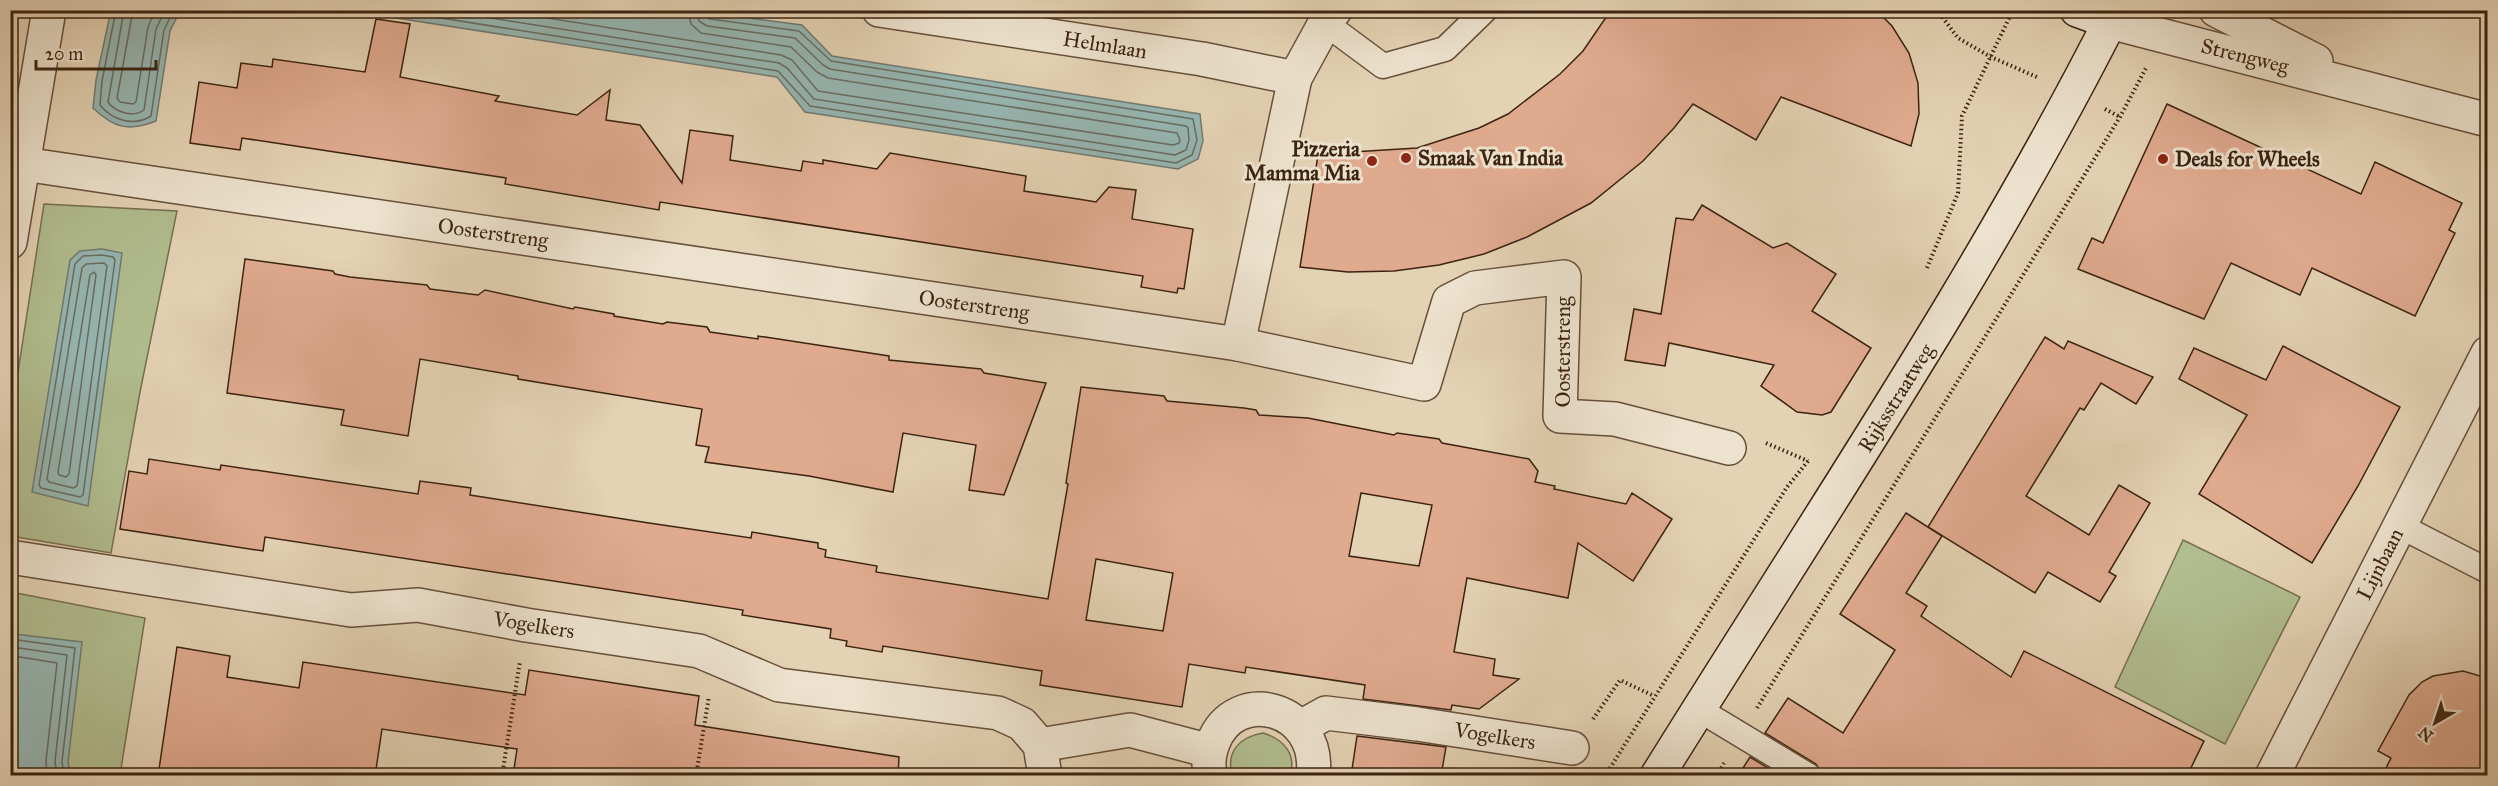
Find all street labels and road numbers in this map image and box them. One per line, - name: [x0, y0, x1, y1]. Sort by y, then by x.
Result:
- street label: Helmlaan: [1061, 26, 1149, 64]
- street label: Strengweg: [2198, 33, 2292, 79]
- street label: Oosterstreng: [436, 212, 550, 254]
- street label: Oosterstreng: [917, 284, 1031, 326]
- street label: Oosterstreng: [1550, 296, 1576, 408]
- street label: Rijksstraatweg: [1852, 339, 1940, 457]
- street label: Lijnbaan: [2351, 524, 2409, 604]
- street label: Vogelkers: [490, 606, 577, 644]
- street label: Vogelkers: [1451, 717, 1538, 755]

